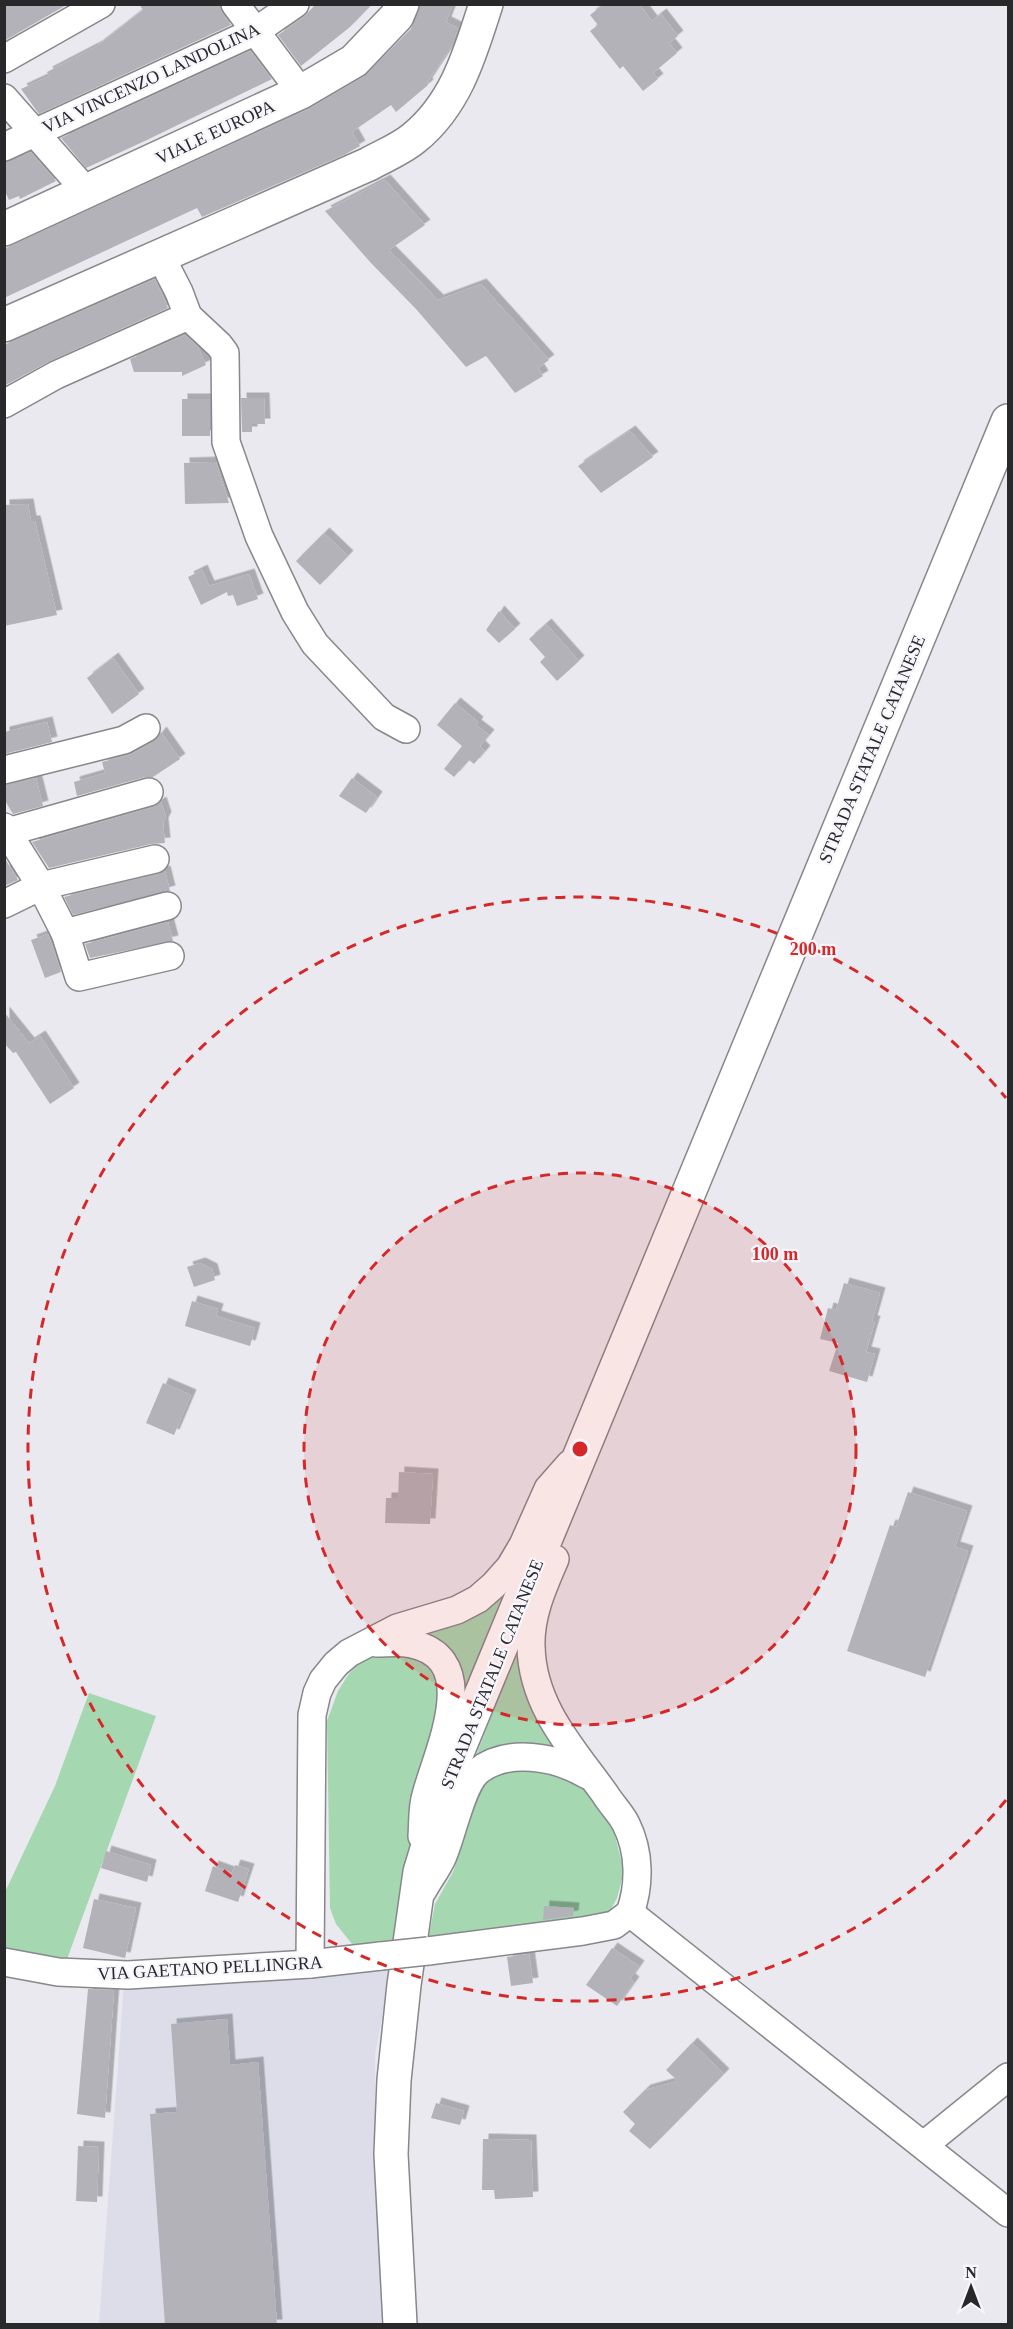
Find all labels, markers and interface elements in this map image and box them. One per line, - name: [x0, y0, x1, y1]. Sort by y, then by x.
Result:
- street label: VIA VINCENZO LANDOLINA: [39, 19, 263, 137]
- street label: VIALE EUROPA: [152, 96, 278, 168]
- street label: STRADA STATALE CATANESE: [815, 632, 929, 866]
- text: 200 m: [790, 939, 836, 959]
- text: 100 m: [752, 1244, 798, 1264]
- centre of rings: [570, 1439, 590, 1459]
- street label: STRADA STATALE CATANESE: [437, 1556, 547, 1792]
- street label: VIA GAETANO PELLINGRA: [97, 1952, 323, 1984]
- north arrow: [941, 2257, 1001, 2317]
- text: N: [965, 2264, 977, 2281]

